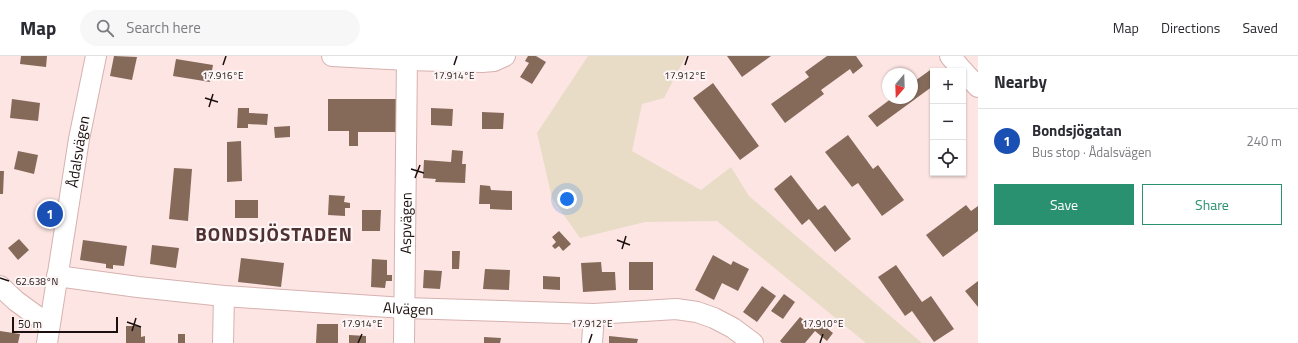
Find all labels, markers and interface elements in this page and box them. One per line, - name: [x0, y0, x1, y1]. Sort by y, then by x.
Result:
- search box: [80, 10, 360, 46]
- text: Map: [20, 13, 56, 42]
- text: Search here: [126, 16, 201, 39]
- icon: search: [94, 17, 116, 39]
- text: Map: [1113, 17, 1139, 38]
- text: Directions: [1161, 17, 1220, 38]
- text: Saved: [1242, 17, 1278, 38]
- text: 17.916°E: [202, 68, 244, 83]
- text: 17.914°E: [433, 68, 475, 83]
- text: 17.912°E: [664, 68, 706, 83]
- north arrow: [882, 68, 918, 104]
- map controls: [930, 68, 966, 176]
- button: +: [930, 68, 966, 104]
- text: Nearby: [994, 69, 1047, 95]
- button: −: [930, 104, 966, 140]
- street label: Ådalsvägen: [60, 113, 95, 189]
- text: Bondsjögatan: [1032, 119, 1122, 142]
- text: 1: [1003, 131, 1011, 151]
- text: 240 m: [1246, 131, 1282, 151]
- button: locate: [930, 140, 966, 176]
- text: Bus stop · Ådalsvägen: [1032, 142, 1152, 162]
- button: Save: [994, 184, 1134, 225]
- button: Share: [1142, 184, 1282, 225]
- your location: [557, 189, 577, 209]
- street label: Aspvägen: [393, 192, 417, 254]
- pin: 1: [37, 199, 63, 229]
- district label: BONDSJÖSTADEN: [195, 219, 353, 248]
- text: 62.638°N: [16, 274, 58, 289]
- street label: Alvägen: [382, 295, 434, 320]
- scale bar: [12, 315, 118, 334]
- text: 50 m: [18, 316, 42, 332]
- text: 17.914°E: [341, 316, 383, 331]
- text: 17.912°E: [571, 316, 613, 331]
- text: 17.910°E: [802, 316, 844, 331]

